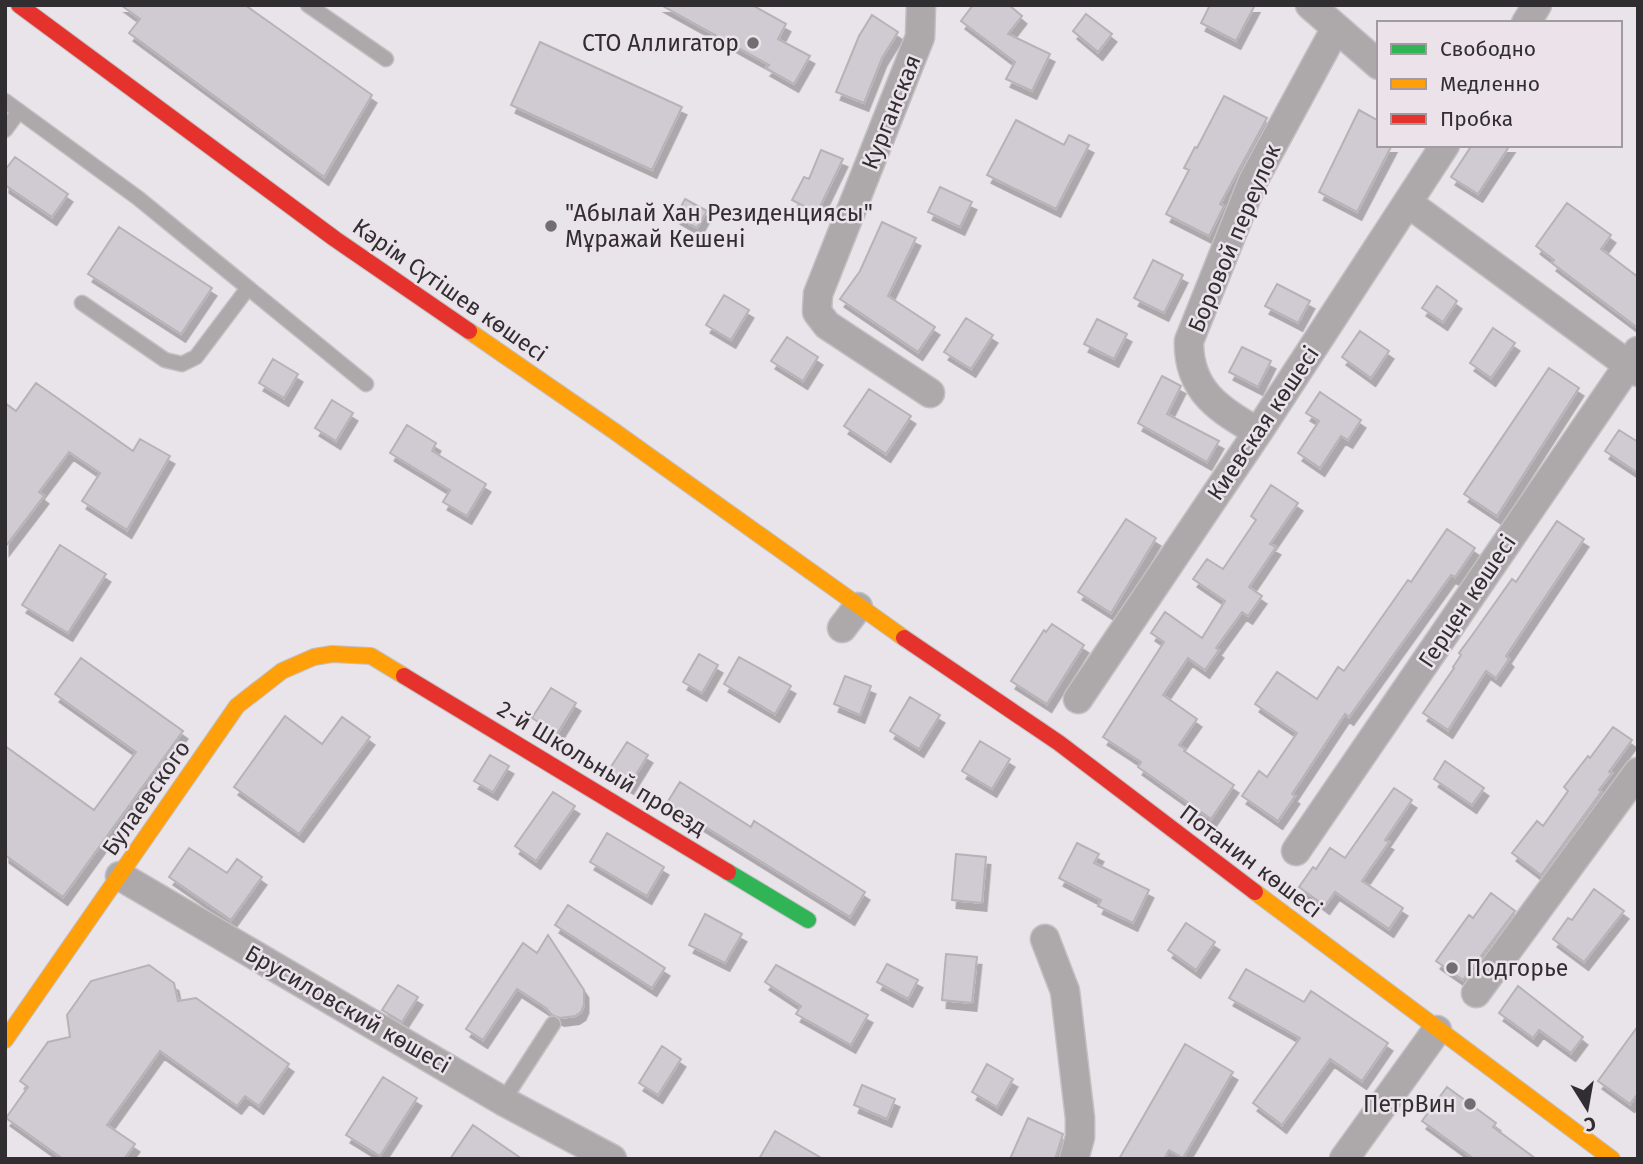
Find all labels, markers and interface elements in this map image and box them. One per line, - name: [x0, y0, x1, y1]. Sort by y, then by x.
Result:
- legend: [1377, 21, 1622, 147]
- place label: СТО Аллигатор: [582, 29, 739, 57]
- marker: СТО Аллигатор: [745, 35, 761, 51]
- text: Свободно: [1440, 36, 1536, 62]
- street label: Курганская: [855, 51, 927, 173]
- text: Медленно: [1440, 71, 1540, 97]
- text: Пробка: [1440, 106, 1513, 132]
- street label: Боровой переулок: [1182, 140, 1286, 336]
- place label: "Абылай Хан Резиденциясы" Мұражай Кешені: [565, 199, 873, 253]
- street label: Кәрім Сүтішев көшесі: [347, 212, 553, 368]
- marker: "Абылай Хан Резиденциясы" Мұражай Кешені: [543, 218, 559, 234]
- street label: Киевская көшесі: [1201, 341, 1325, 505]
- street label: Герцен көшесі: [1412, 529, 1522, 673]
- street label: 2-й Школьный проезд: [492, 694, 712, 842]
- street label: Булаевского: [96, 735, 196, 861]
- street label: Потанин көшесі: [1174, 798, 1328, 924]
- street label: Брусиловский көшесі: [240, 939, 456, 1079]
- place label: Подгорье: [1466, 954, 1568, 982]
- marker: Подгорье: [1444, 960, 1460, 976]
- north arrow: [1552, 1073, 1622, 1143]
- place label: ПетрВин: [1363, 1090, 1456, 1118]
- marker: ПетрВин: [1462, 1096, 1478, 1112]
- text: С: [1583, 1112, 1598, 1137]

